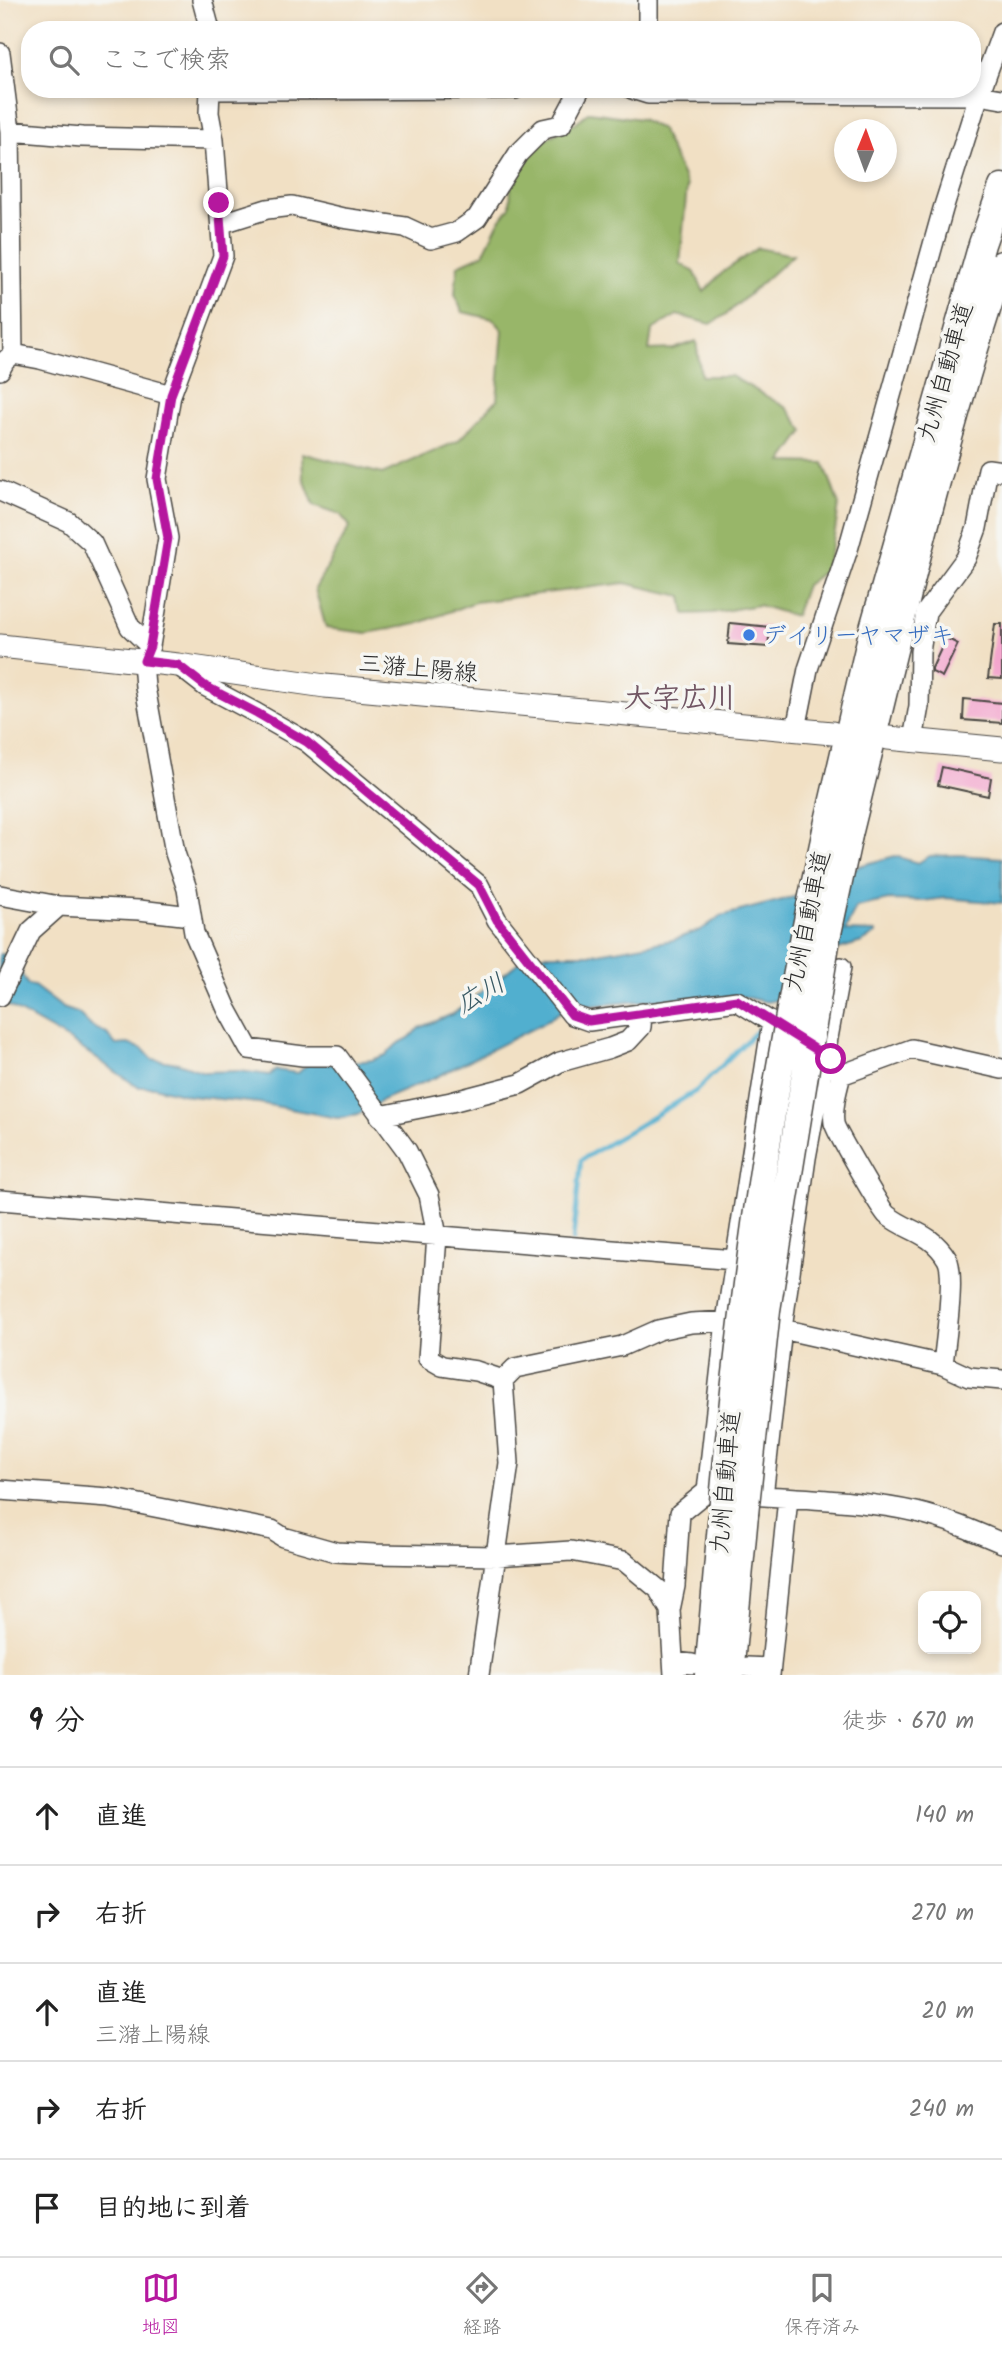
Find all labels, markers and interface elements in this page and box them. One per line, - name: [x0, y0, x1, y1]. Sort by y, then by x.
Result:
- search box: [21, 21, 981, 98]
- text: ここで検索: [101, 40, 231, 82]
- icon: search: [45, 41, 83, 79]
- north arrow: [834, 119, 897, 182]
- route end: [203, 187, 234, 218]
- street label: 九州自動車道: [908, 298, 985, 447]
- place label: デイリーヤマザキ: [763, 617, 954, 656]
- marker: デイリーヤマザキ: [741, 627, 757, 643]
- street label: 三潴上陽線: [356, 645, 479, 694]
- district label: 大字広川: [624, 677, 736, 722]
- street label: 九州自動車道: [774, 847, 843, 996]
- water label: 広川: [448, 964, 514, 1026]
- route start: [815, 1043, 846, 1074]
- street label: 九州自動車道: [701, 1409, 752, 1556]
- map controls: [918, 1591, 981, 1654]
- button: locate: [918, 1591, 981, 1654]
- text: 9 分: [28, 1698, 85, 1746]
- text: 徒歩 · 670 m: [842, 1704, 974, 1740]
- text: 直進: [95, 1796, 147, 1838]
- icon: ahead: [28, 1797, 66, 1835]
- text: 140 m: [915, 1798, 974, 1834]
- text: 右折: [95, 1894, 147, 1936]
- icon: right: [28, 1895, 66, 1933]
- text: 270 m: [911, 1896, 974, 1932]
- text: 直進: [95, 1973, 147, 2015]
- icon: ahead: [28, 1993, 66, 2031]
- text: 20 m: [922, 1994, 974, 2030]
- text: 三潴上陽線: [95, 2018, 210, 2054]
- text: 右折: [95, 2090, 147, 2132]
- icon: right: [28, 2091, 66, 2129]
- text: 240 m: [909, 2092, 974, 2128]
- text: 目的地に到着: [95, 2188, 251, 2230]
- icon: arrive: [28, 2189, 66, 2227]
- tab: 地図: [142, 2269, 180, 2343]
- tab: 経路: [463, 2269, 501, 2343]
- tab: 保存済み: [784, 2269, 860, 2343]

